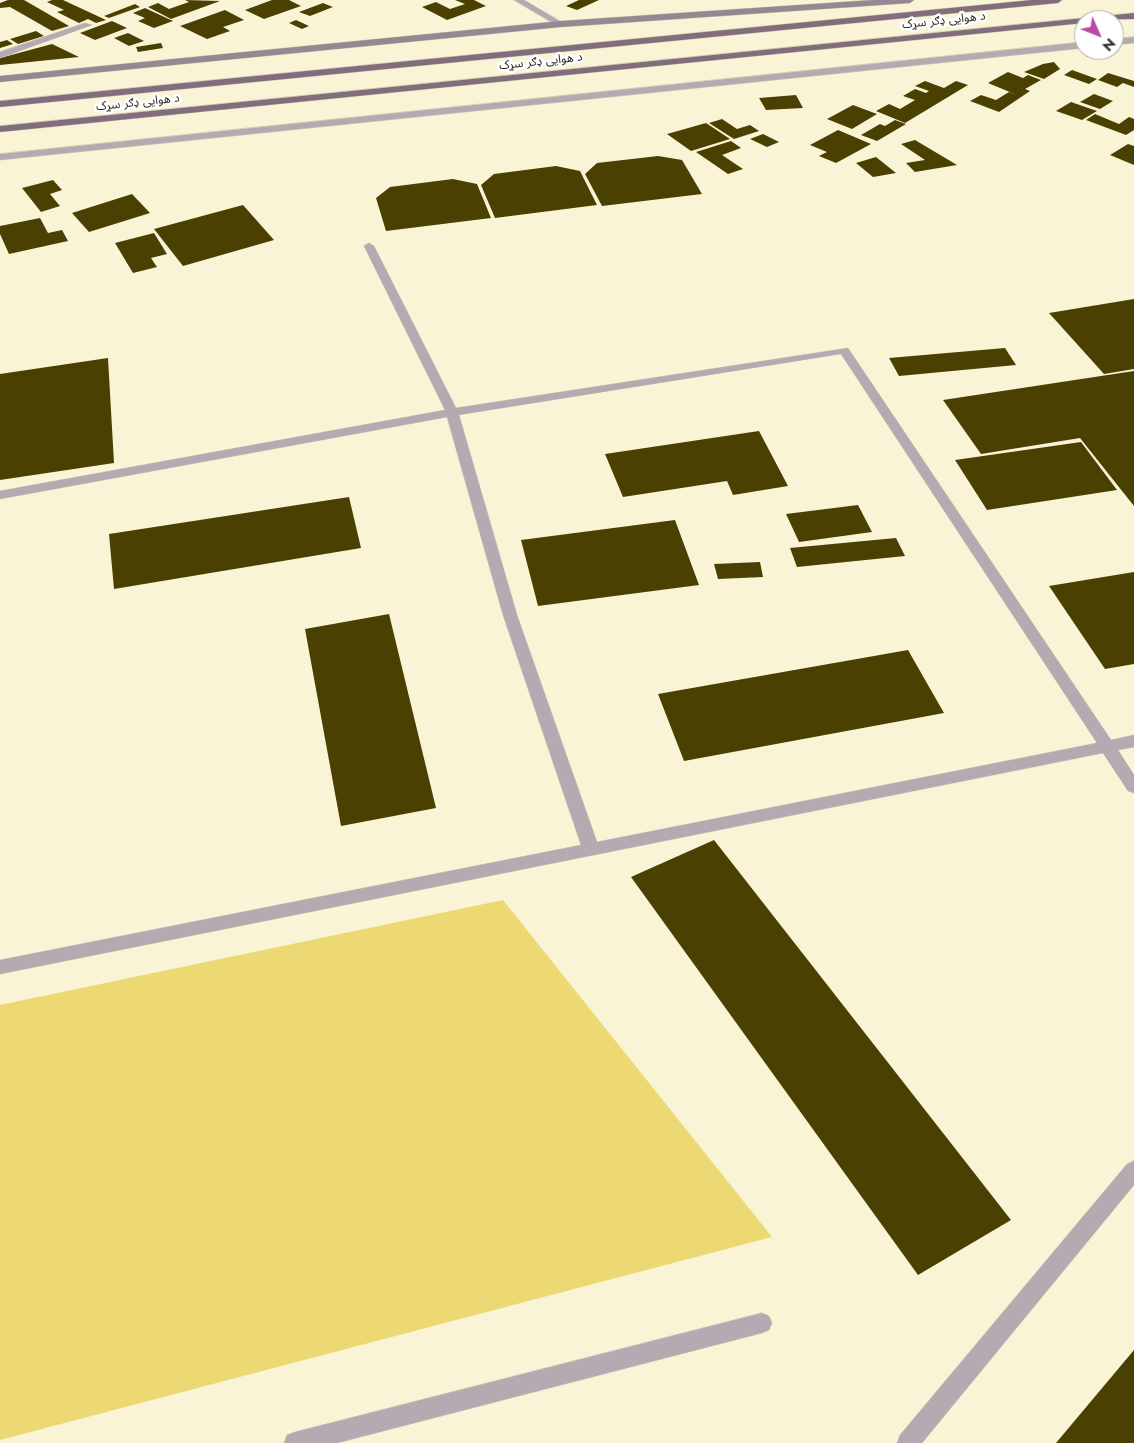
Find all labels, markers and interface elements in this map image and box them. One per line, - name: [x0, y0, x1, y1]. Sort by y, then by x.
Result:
- street label: د هوایی ډګر سړک: [901, 9, 987, 33]
- north arrow: [1074, 10, 1124, 60]
- text: N: [1098, 34, 1120, 56]
- street label: د هوایی ډګر سړک: [498, 50, 584, 74]
- street label: د هوایی ډګر سړک: [95, 91, 181, 115]

